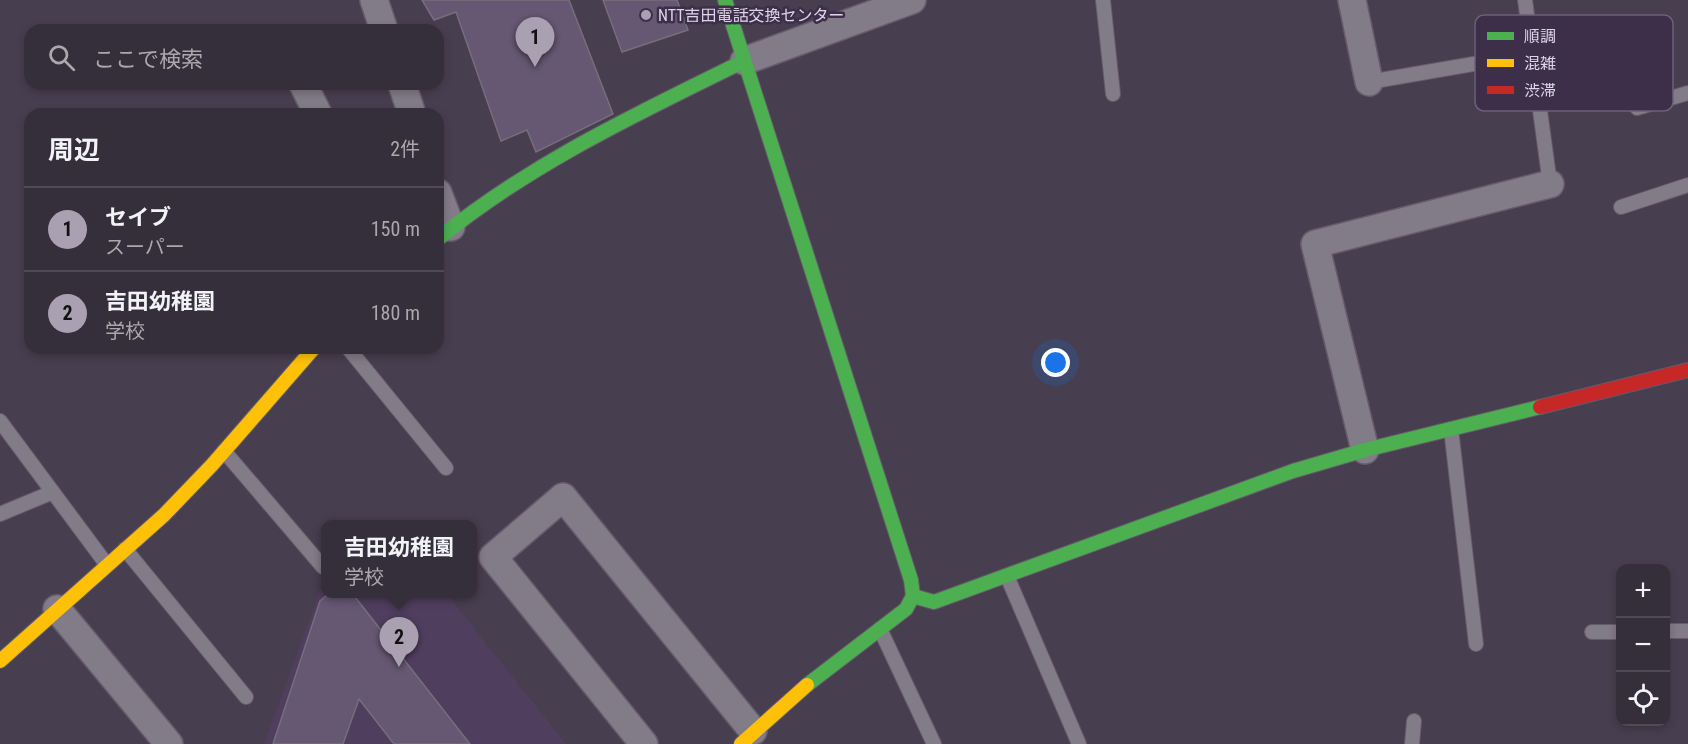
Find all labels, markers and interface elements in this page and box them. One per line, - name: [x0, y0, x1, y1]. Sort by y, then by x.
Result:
- place label: NTT吉田電話交換センター: [658, 6, 844, 25]
- marker: NTT吉田電話交換センター: [639, 8, 653, 22]
- legend: [1475, 15, 1673, 111]
- pin: 1: [516, 17, 554, 67]
- search box: [24, 24, 444, 90]
- text: 順調: [1524, 27, 1556, 46]
- icon: search: [45, 41, 78, 74]
- text: ここで検索: [93, 47, 203, 72]
- text: 混雑: [1524, 54, 1556, 73]
- text: 渋滞: [1524, 81, 1556, 100]
- text: 周辺: [48, 135, 100, 165]
- text: 2件: [390, 137, 420, 161]
- text: セイブ: [105, 205, 171, 230]
- text: 1: [62, 217, 73, 241]
- text: 150 m: [371, 217, 420, 241]
- text: スーパー: [105, 235, 185, 259]
- text: 吉田幼稚園: [105, 289, 215, 314]
- text: 2: [62, 301, 73, 325]
- text: 180 m: [371, 301, 420, 325]
- text: 学校: [105, 319, 145, 343]
- your location: [1041, 348, 1070, 377]
- popup: [321, 520, 477, 598]
- text: 吉田幼稚園: [344, 535, 454, 560]
- map controls: [1616, 564, 1670, 726]
- button: +: [1616, 564, 1670, 618]
- text: 学校: [344, 565, 384, 589]
- pin: 2: [380, 618, 418, 667]
- button: −: [1616, 618, 1670, 672]
- button: locate: [1616, 672, 1670, 726]

